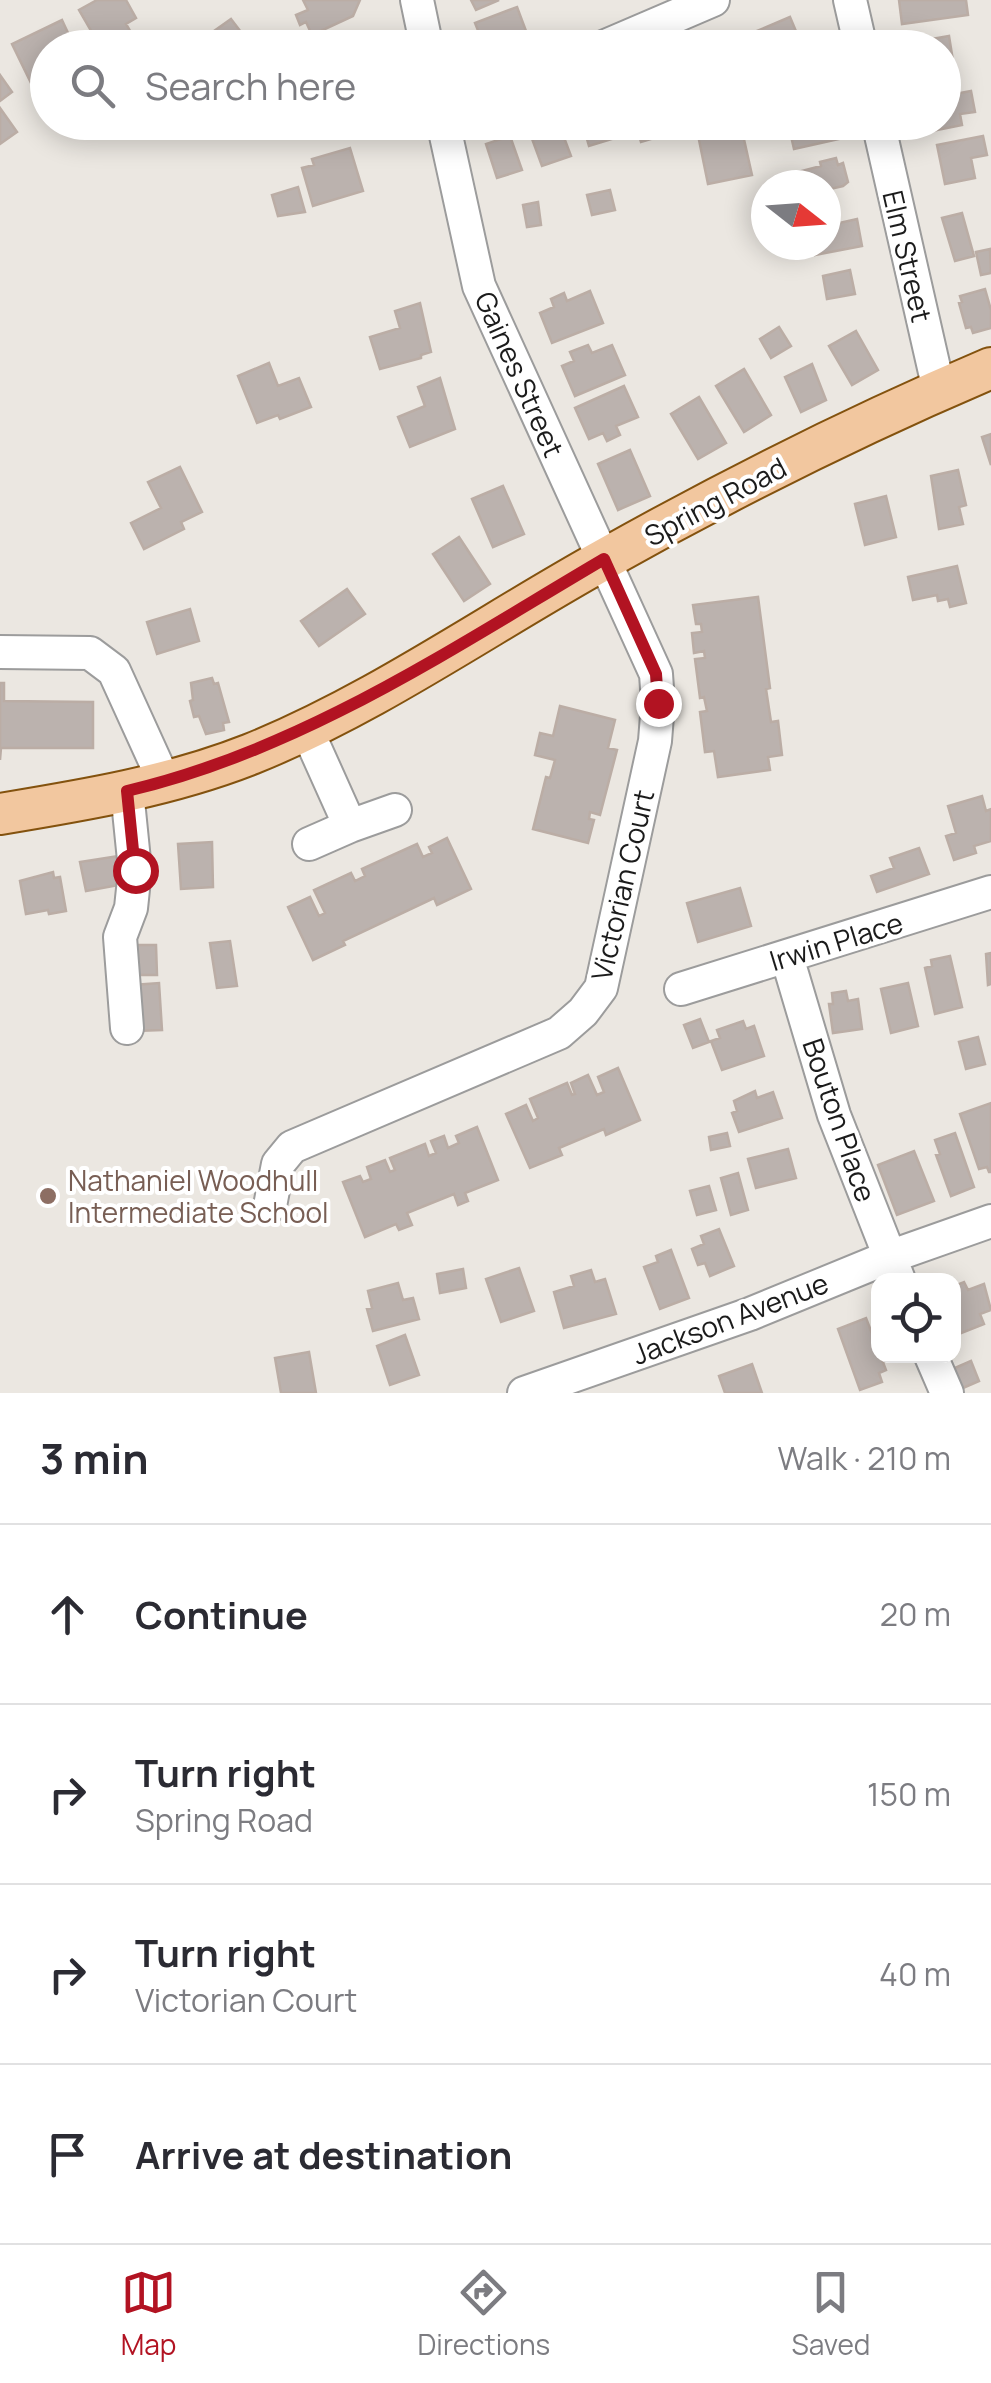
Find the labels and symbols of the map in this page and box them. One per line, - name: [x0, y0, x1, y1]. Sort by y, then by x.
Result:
- north arrow: [751, 170, 841, 260]
- street label: Elm Street: [874, 186, 942, 326]
- street label: Gaines Street: [467, 285, 573, 463]
- street label: Spring Road: [637, 448, 793, 554]
- route end: [636, 681, 682, 727]
- street label: Victorian Court: [582, 786, 662, 984]
- route start: [113, 848, 159, 894]
- street label: Irwin Place: [765, 903, 907, 979]
- street label: Bouton Place: [794, 1033, 886, 1207]
- place label: Nathaniel Woodhull Intermediate School: [68, 1161, 329, 1231]
- marker: Nathaniel Woodhull Intermediate School: [37, 1185, 59, 1207]
- street label: Jackson Avenue: [627, 1263, 833, 1373]

